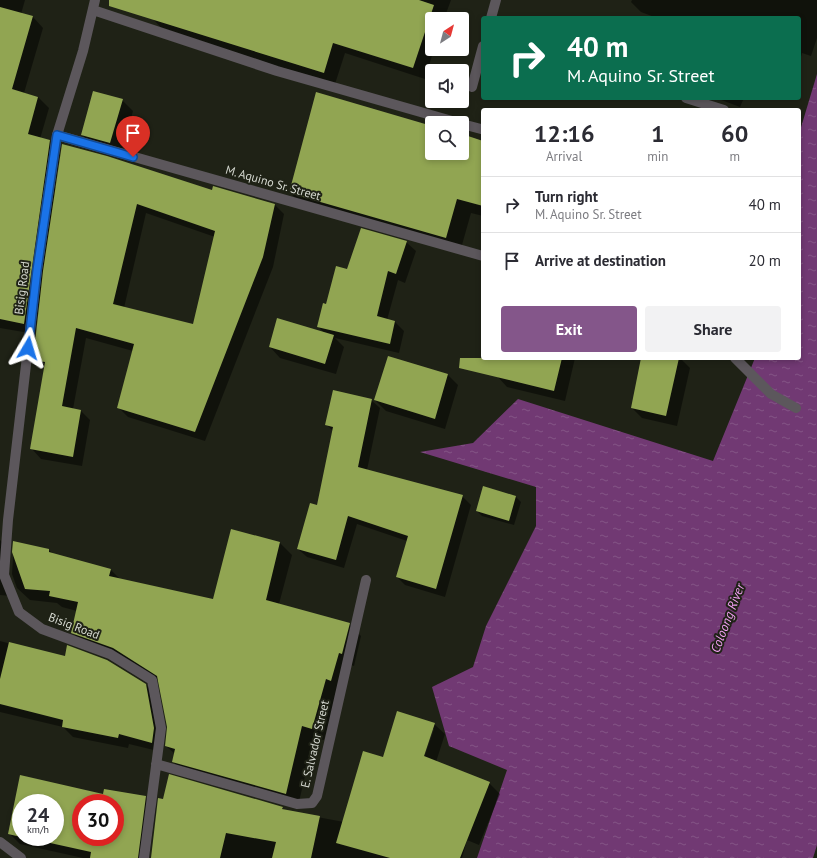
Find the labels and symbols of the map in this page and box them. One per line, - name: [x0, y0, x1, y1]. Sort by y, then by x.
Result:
- north arrow: [425, 12, 469, 56]
- pin: [116, 116, 150, 157]
- street label: M. Aquino Sr. Street: [224, 162, 322, 203]
- street label: Bisig Road: [11, 260, 32, 315]
- position arrow: [7, 327, 49, 369]
- water label: Coloong River: [706, 580, 749, 655]
- street label: Bisig Road: [46, 609, 102, 642]
- street label: E. Salvador Street: [297, 699, 332, 789]
- speed limit sign: 30: [72, 794, 124, 846]

